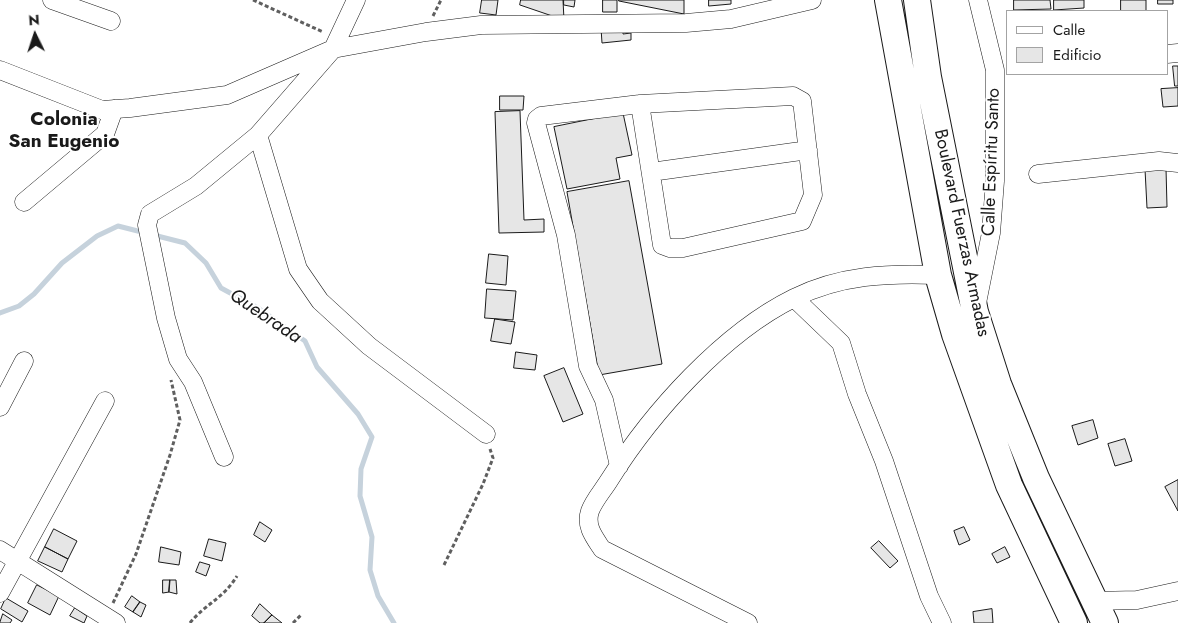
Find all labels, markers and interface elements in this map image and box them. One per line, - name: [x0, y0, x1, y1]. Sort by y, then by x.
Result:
- north arrow: [10, 10, 60, 60]
- text: N: [28, 10, 40, 30]
- legend: [1006, 10, 1168, 75]
- text: Calle: [1053, 19, 1085, 41]
- text: Edificio: [1053, 44, 1101, 66]
- street label: Calle Espíritu Santo: [979, 88, 1005, 236]
- district label: Colonia San Eugenio: [9, 109, 119, 153]
- street label: Boulevard Fuerzas Armadas: [928, 127, 994, 339]
- water label: Quebrada: [225, 285, 305, 349]

